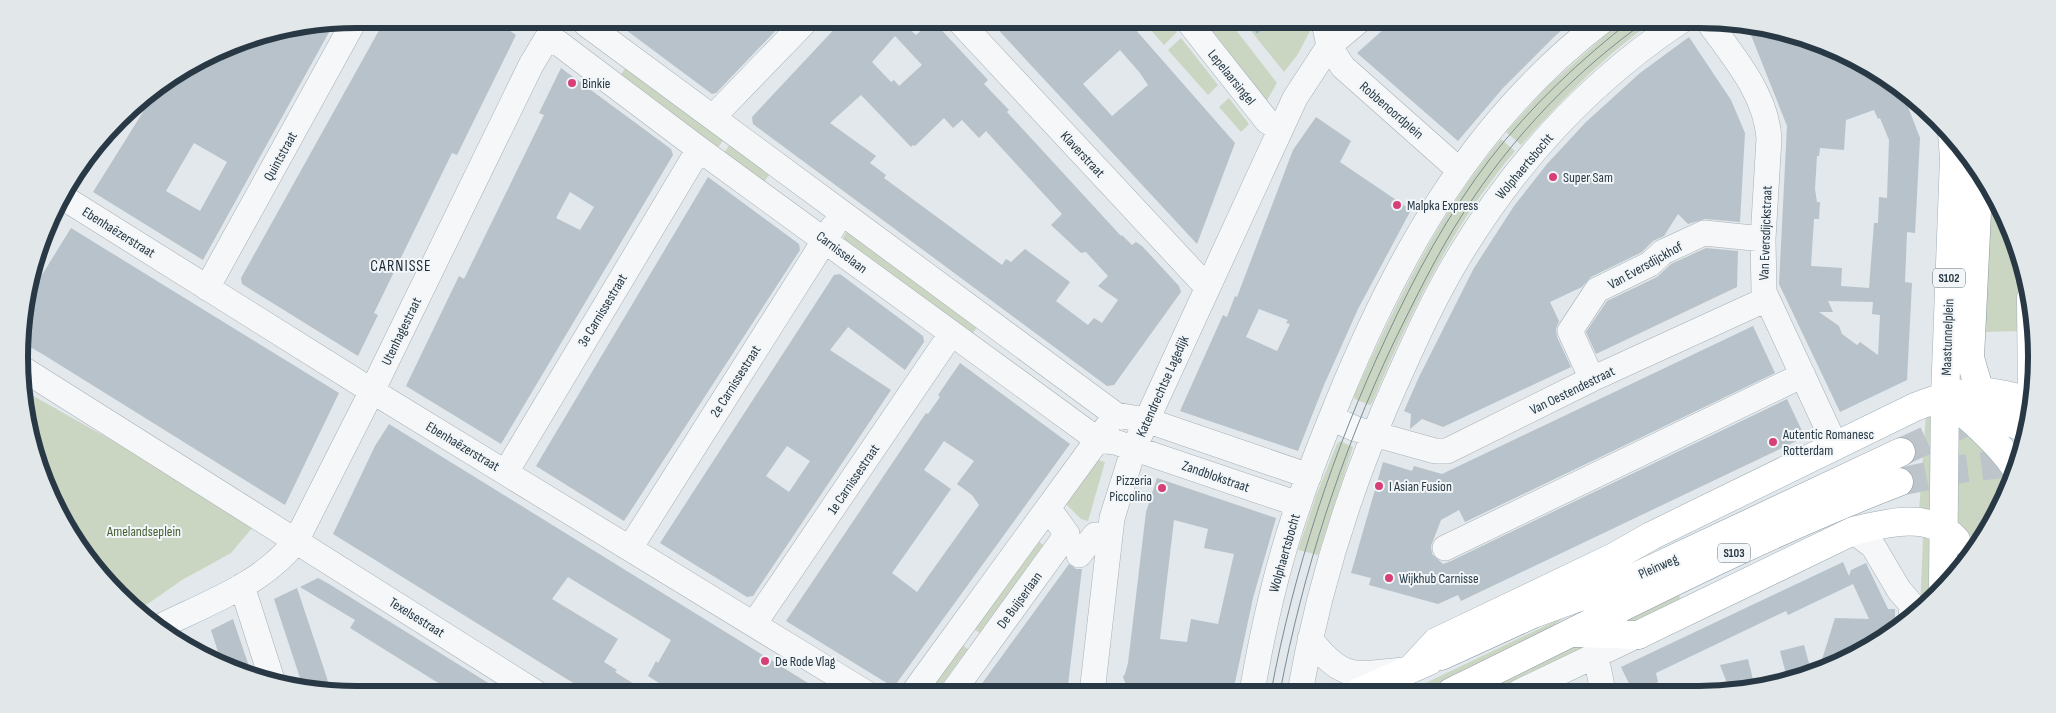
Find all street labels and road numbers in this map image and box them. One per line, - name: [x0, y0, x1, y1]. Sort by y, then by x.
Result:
- street label: Lepelaarsingel: [1204, 46, 1259, 109]
- street label: Robbenoordplein: [1356, 78, 1427, 143]
- street label: Klaverstraat: [1057, 128, 1108, 181]
- street label: Quintstraat: [260, 129, 301, 184]
- street label: Wolphaertsbocht: [1492, 130, 1557, 203]
- street label: Van Eversdijckstraat: [1755, 185, 1776, 281]
- street label: Ebenhaëzerstraat: [79, 203, 158, 262]
- street label: Carnisselaan: [813, 228, 871, 277]
- street label: Van Eversdijckhof: [1605, 237, 1686, 293]
- road number: S102: [1933, 268, 1965, 288]
- street label: 3e Carnissestraat: [574, 271, 631, 350]
- street label: Utenhagestraat: [378, 295, 425, 368]
- street label: Maastunnelplein: [1938, 298, 1957, 376]
- street label: Katendrechtse Lagedijk: [1132, 332, 1193, 440]
- street label: 2e Carnissestraat: [707, 342, 764, 420]
- street label: Van Oestendestraat: [1527, 363, 1617, 418]
- street label: Ebenhaëzerstraat: [423, 418, 503, 475]
- street label: 1e Carnissestraat: [824, 441, 883, 518]
- street label: Zandblokstraat: [1180, 457, 1252, 496]
- street label: Wolphaertsbocht: [1265, 512, 1304, 594]
- road number: S103: [1718, 544, 1750, 562]
- street label: Pleinweg: [1636, 550, 1681, 583]
- street label: De Buijserlaan: [993, 569, 1046, 632]
- street label: Texelsestraat: [386, 594, 448, 641]

